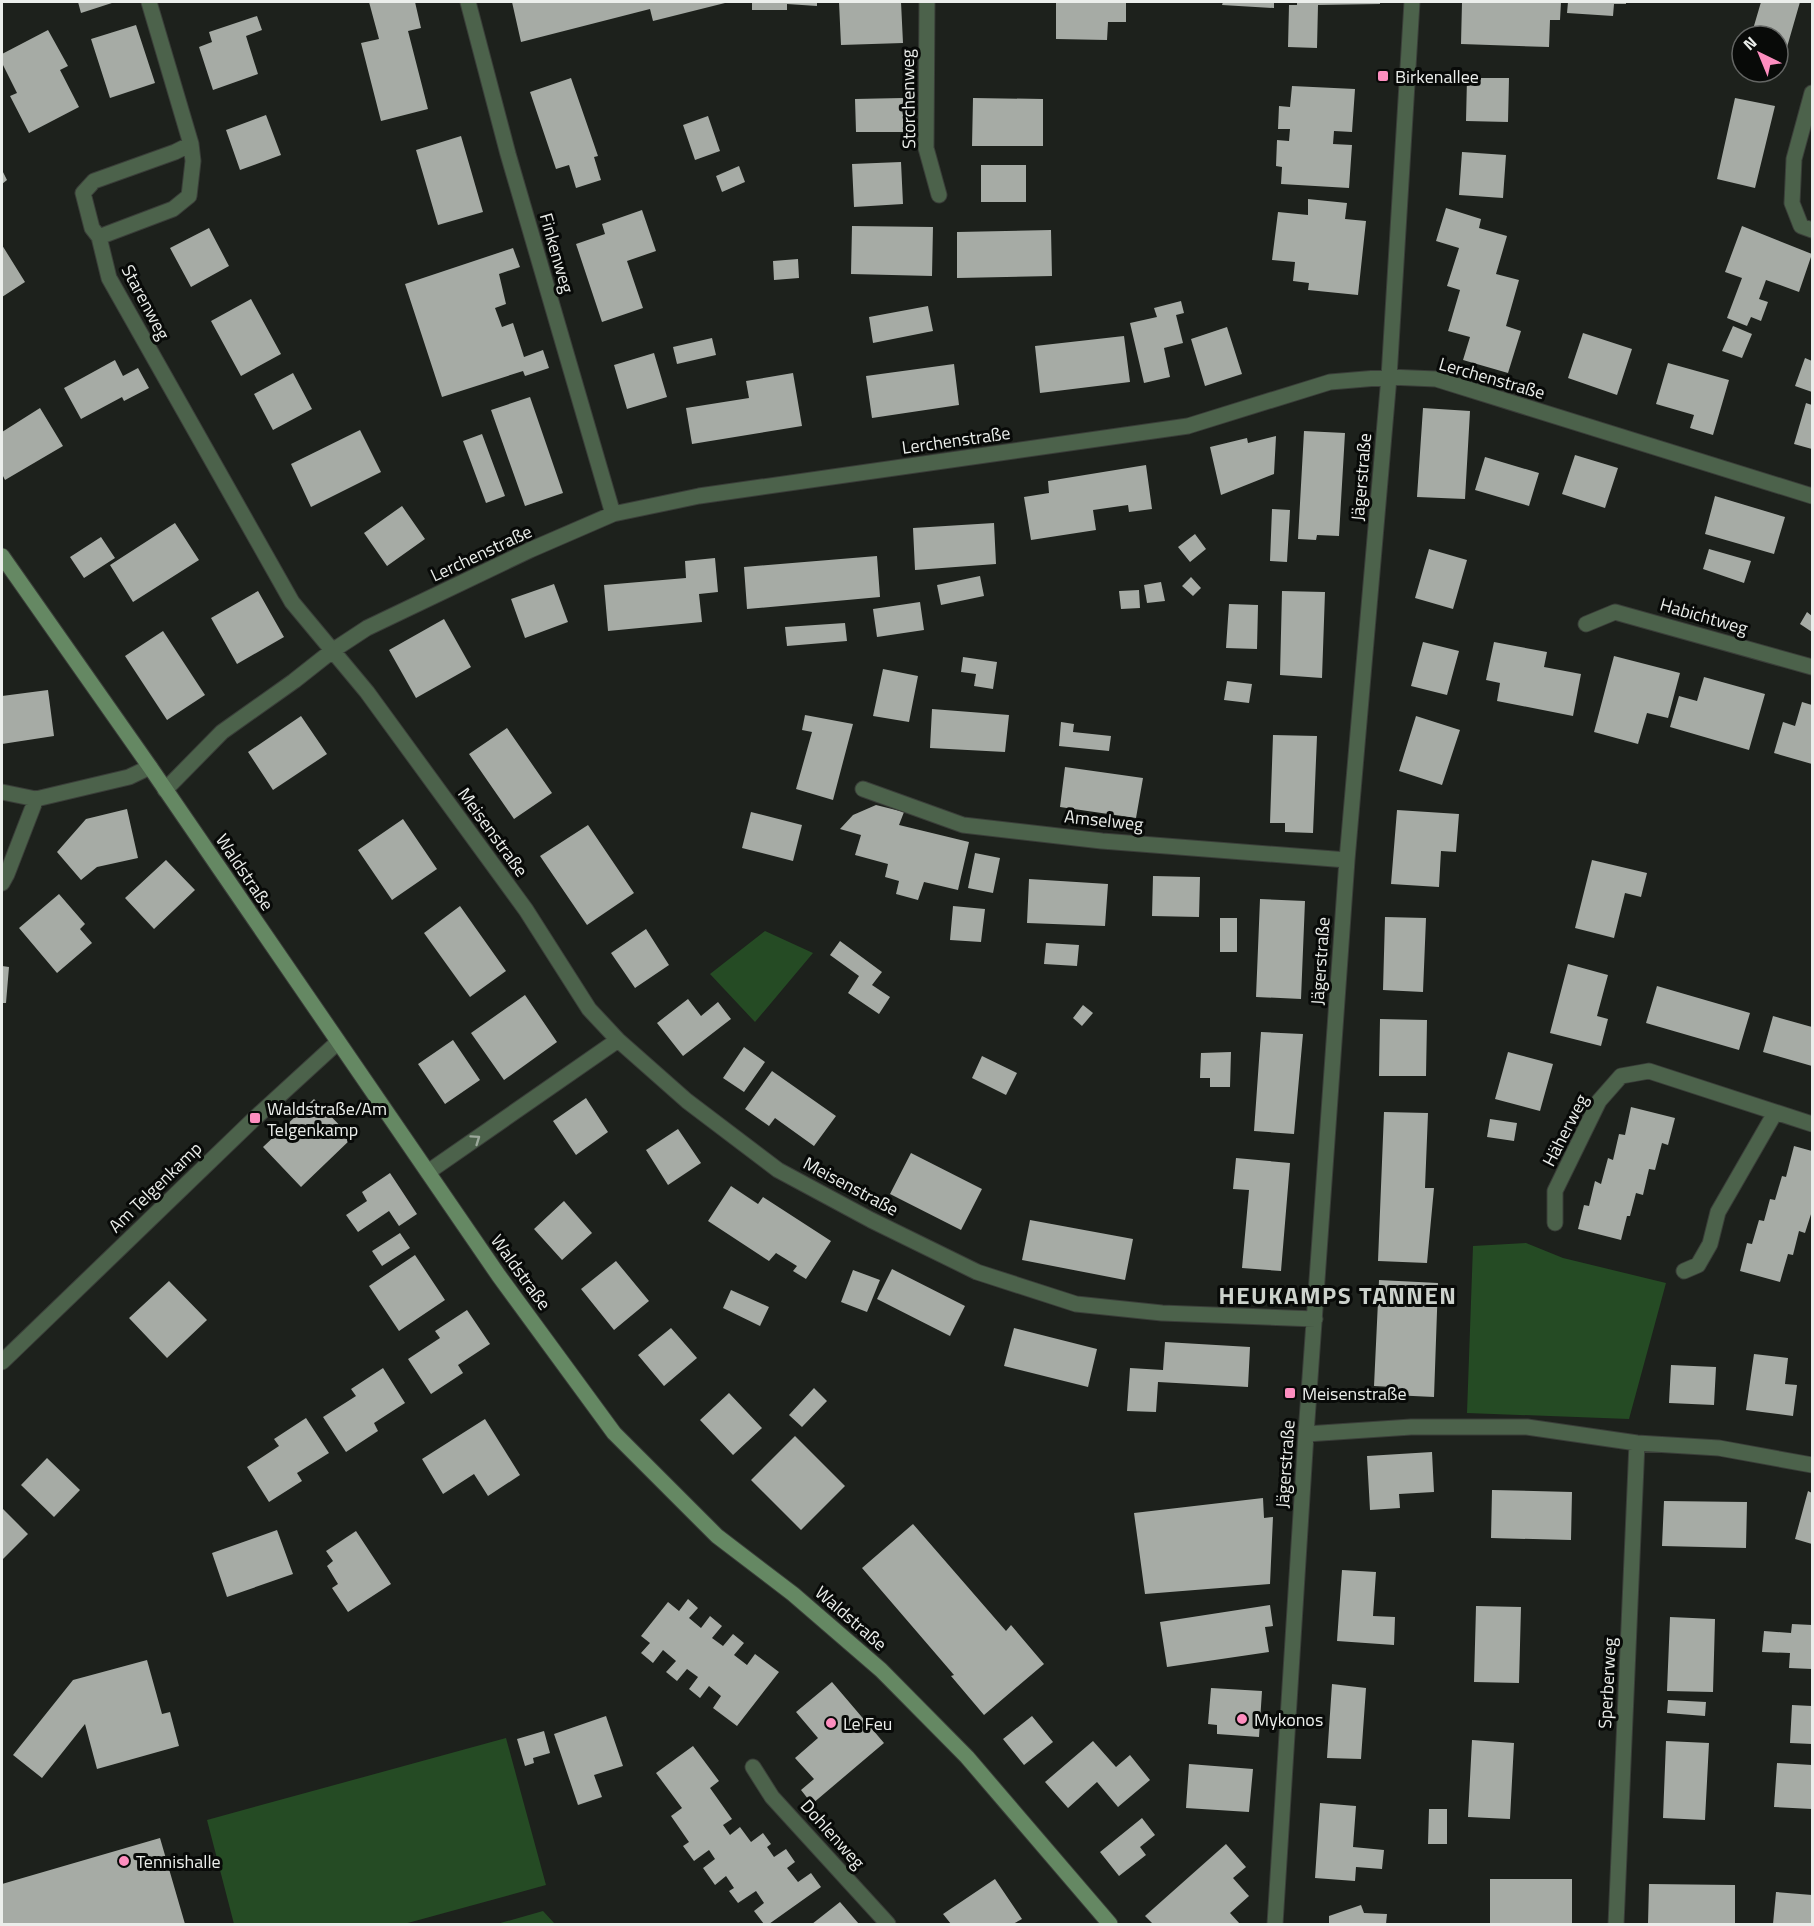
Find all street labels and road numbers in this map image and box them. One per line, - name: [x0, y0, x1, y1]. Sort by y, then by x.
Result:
- street label: Storchenweg: [894, 49, 922, 149]
- street label: Finkenweg: [533, 210, 581, 296]
- street label: Starenweg: [115, 260, 177, 344]
- street label: Lerchenstraße: [1436, 350, 1548, 406]
- street label: Lerchenstraße: [900, 419, 1012, 461]
- street label: Jägerstraße: [1344, 432, 1378, 522]
- street label: Lerchenstraße: [426, 518, 536, 588]
- street label: Habichtweg: [1657, 591, 1751, 641]
- street label: Meisenstraße: [451, 782, 535, 882]
- street label: Amselweg: [1063, 802, 1145, 838]
- street label: Waldstraße: [209, 828, 281, 916]
- street label: Jägerstraße: [1303, 916, 1337, 1006]
- street label: Häherweg: [1535, 1089, 1595, 1171]
- street label: Am Telgenkamp: [102, 1135, 208, 1239]
- street label: Meisenstraße: [799, 1150, 903, 1222]
- street label: Waldstraße: [484, 1229, 558, 1315]
- street label: Jägerstraße: [1268, 1419, 1302, 1509]
- street label: Waldstraße: [809, 1579, 893, 1657]
- street label: Sperberweg: [1591, 1637, 1623, 1729]
- street label: Dohlenweg: [794, 1793, 872, 1875]

